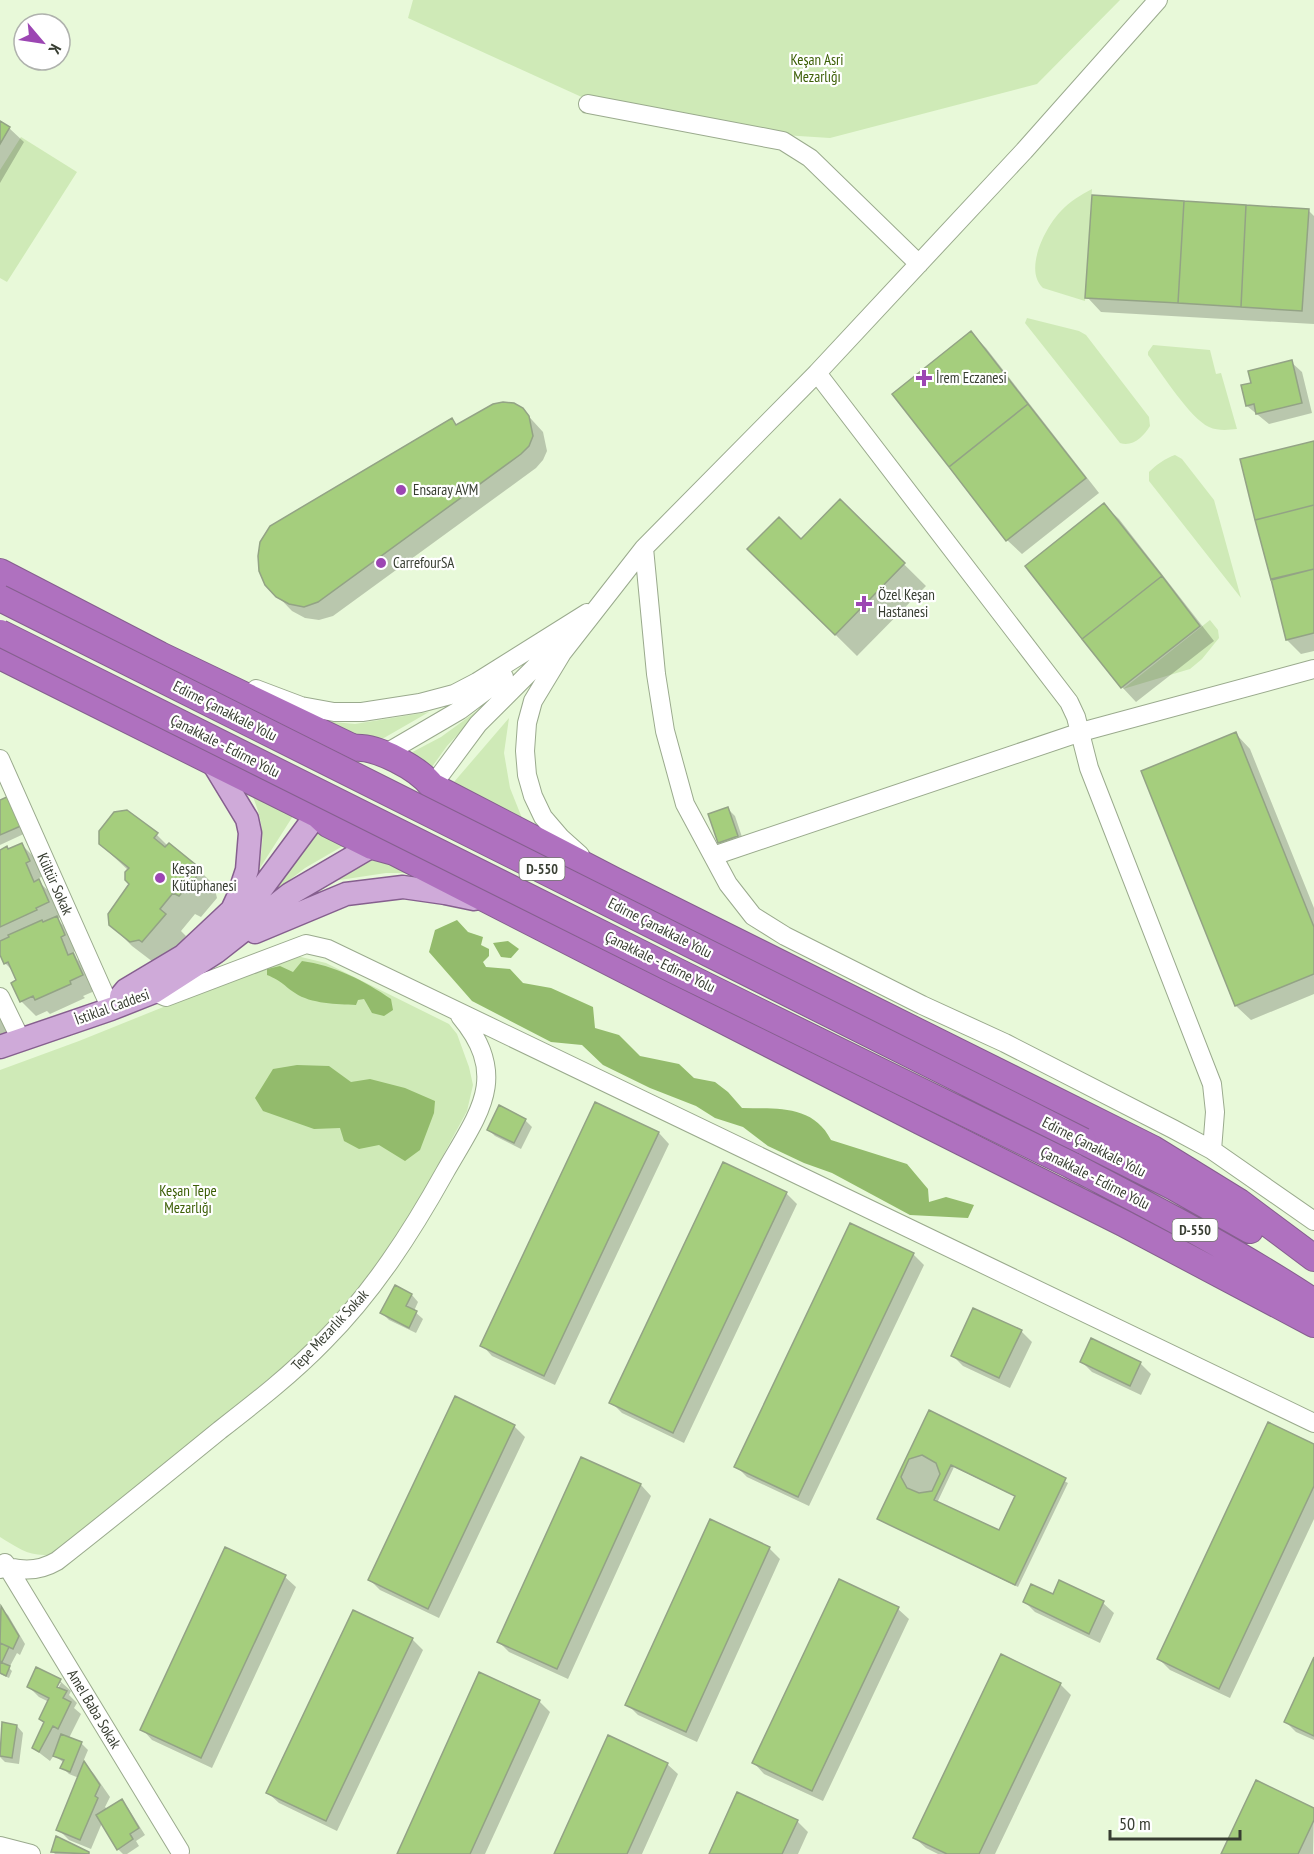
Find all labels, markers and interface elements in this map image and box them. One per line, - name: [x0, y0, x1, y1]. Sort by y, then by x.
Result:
- north arrow: [12, 12, 72, 72]
- text: K: [44, 41, 66, 58]
- park label: Keşan Asri Mezarlığı: [791, 50, 843, 86]
- place label: İrem Eczanesi: [936, 368, 1007, 387]
- marker: İrem Eczanesi: [917, 371, 931, 385]
- place label: Ensaray AVM: [413, 480, 478, 499]
- marker: Ensaray AVM: [394, 483, 408, 497]
- place label: CarrefourSA: [393, 553, 455, 572]
- marker: CarrefourSA: [374, 556, 388, 570]
- place label: Özel Keşan Hastanesi: [878, 585, 935, 621]
- marker: Özel Keşan Hastanesi: [855, 595, 873, 613]
- street label: Edirne Çanakkale Yolu: [170, 676, 280, 745]
- street label: Çanakkale - Edirne Yolu: [167, 710, 283, 781]
- street label: Kültür Sokak: [33, 850, 78, 918]
- road number: D-550: [520, 858, 564, 880]
- place label: Keşan Kütüphanesi: [172, 859, 237, 895]
- marker: Keşan Kütüphanesi: [153, 871, 167, 885]
- street label: Edirne Çanakkale Yolu: [605, 893, 715, 962]
- street label: Çanakkale - Edirne Yolu: [602, 927, 718, 996]
- street label: İstiklal Caddesi: [72, 984, 152, 1029]
- street label: Edirne Çanakkale Yolu: [1039, 1112, 1149, 1181]
- street label: Çanakkale - Edirne Yolu: [1037, 1142, 1153, 1213]
- park label: Keşan Tepe Mezarlığı: [159, 1181, 217, 1217]
- road number: D-550: [1172, 1219, 1218, 1241]
- street label: Tepe Mezarlık Sokak: [287, 1285, 372, 1374]
- street label: Amel Baba Sokak: [63, 1666, 126, 1752]
- scale bar: [1110, 1803, 1240, 1841]
- text: 50 m: [1119, 1812, 1151, 1835]

